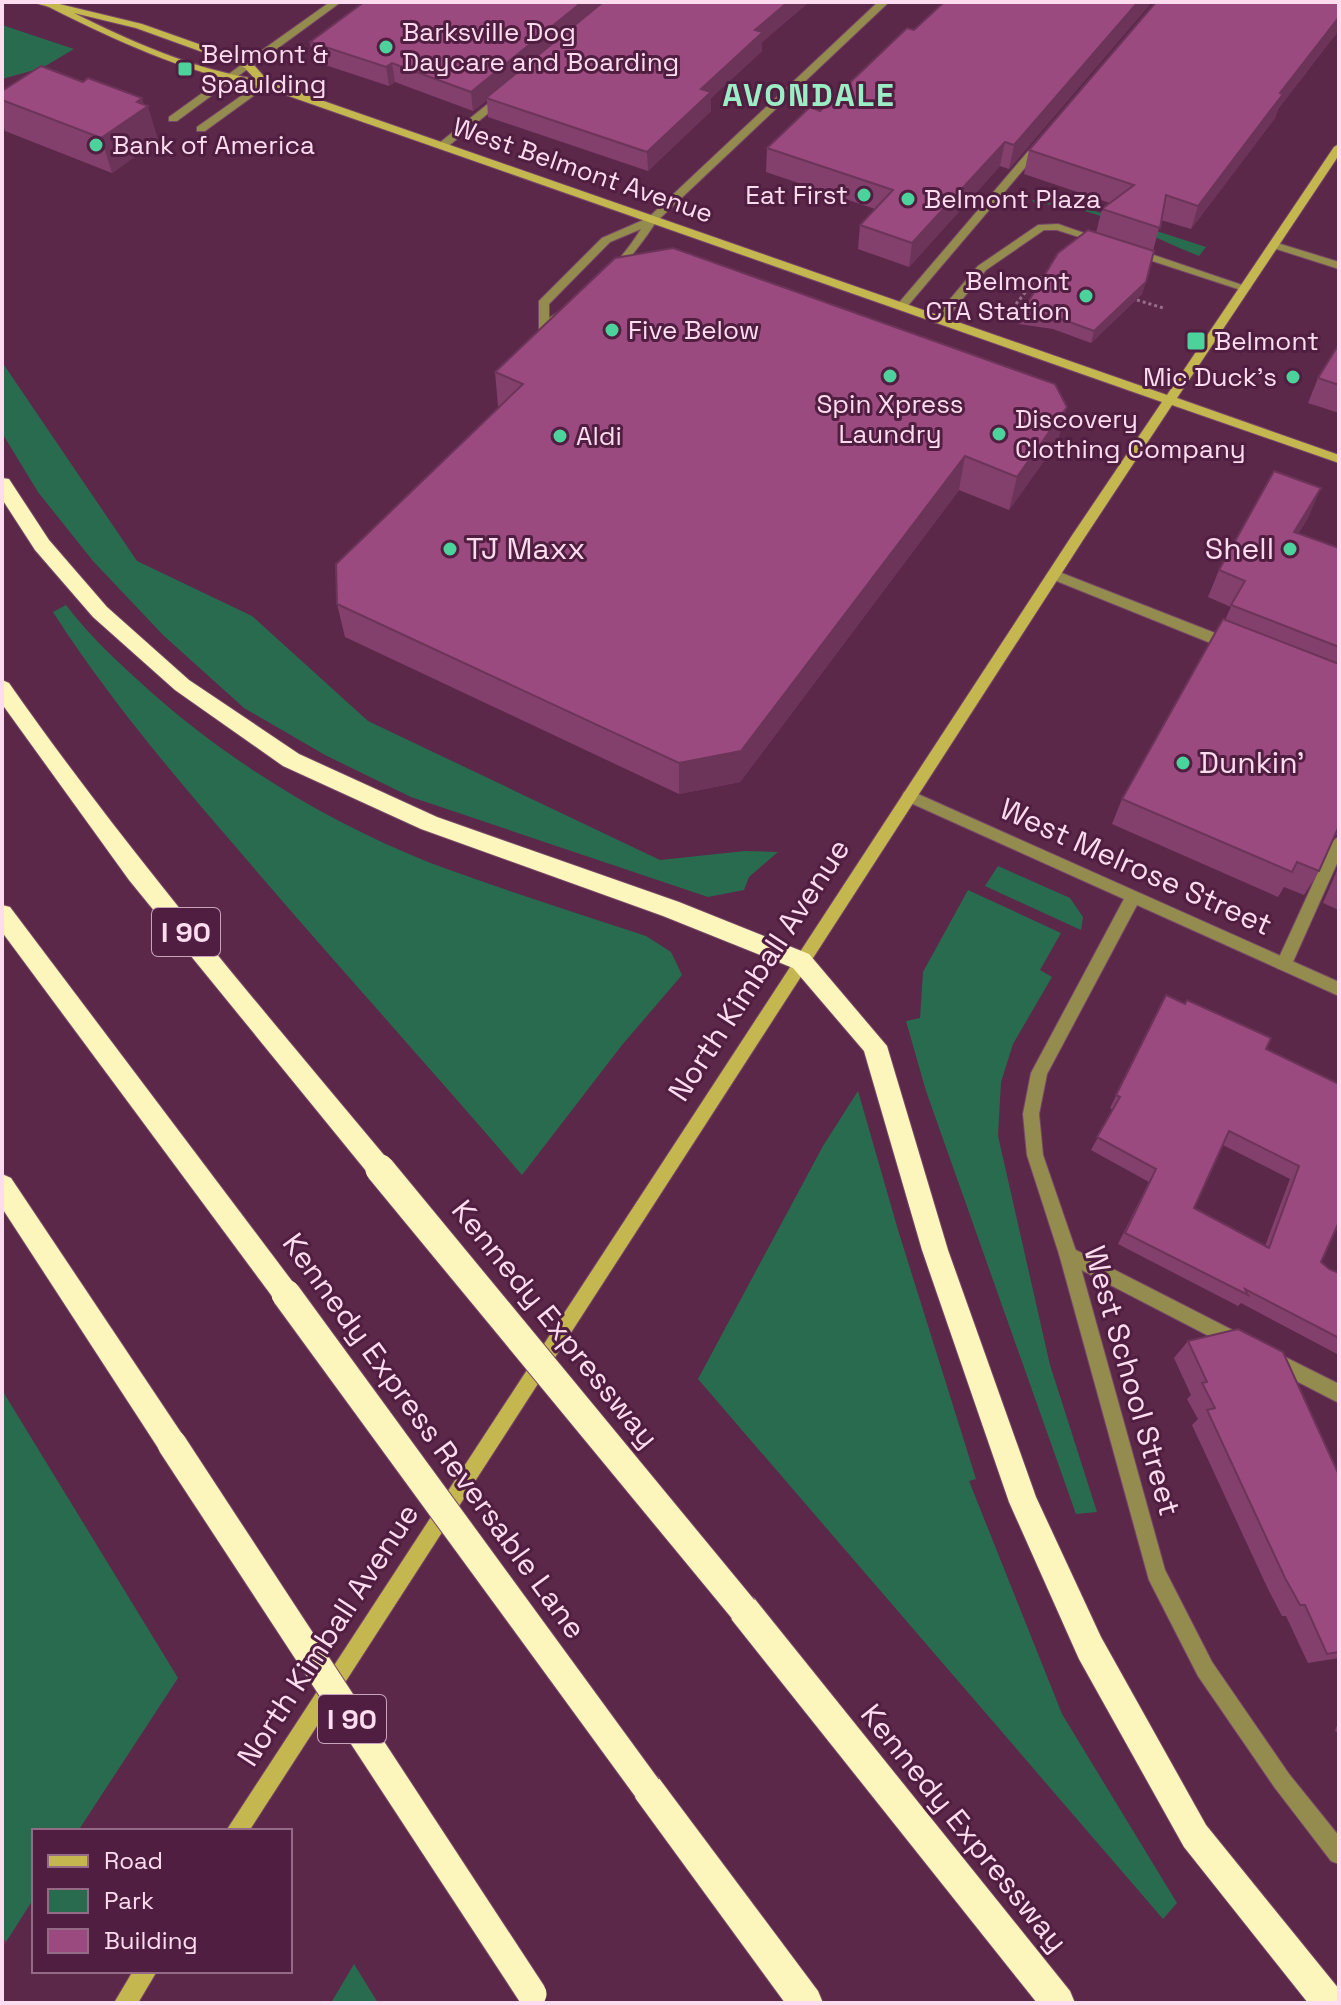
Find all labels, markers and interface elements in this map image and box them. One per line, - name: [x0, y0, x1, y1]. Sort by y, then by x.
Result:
- place label: Barksville Dog Daycare and Boarding: [402, 15, 679, 79]
- place label: Belmont & Spaulding: [201, 37, 329, 101]
- marker: Barksville Dog Daycare and Boarding: [377, 38, 395, 56]
- marker: Belmont & Spaulding: [176, 60, 194, 78]
- district label: AVONDALE: [722, 75, 896, 115]
- street label: West Belmont Avenue: [448, 110, 718, 230]
- place label: Bank of America: [112, 128, 315, 162]
- marker: Bank of America: [87, 136, 105, 154]
- place label: Eat First: [745, 178, 848, 212]
- place label: Belmont Plaza: [924, 182, 1101, 216]
- marker: Eat First: [855, 186, 873, 204]
- marker: Belmont Plaza: [899, 190, 917, 208]
- place label: Belmont CTA Station: [925, 264, 1070, 328]
- marker: Belmont CTA Station: [1077, 287, 1095, 305]
- place label: Five Below: [628, 313, 760, 347]
- marker: Five Below: [603, 321, 621, 339]
- place label: Belmont: [1214, 324, 1319, 358]
- marker: Belmont: [1185, 330, 1207, 352]
- place label: Mic Duck's: [1143, 360, 1277, 394]
- marker: Spin Xpress Laundry: [881, 367, 899, 385]
- marker: Mic Duck's: [1284, 368, 1302, 386]
- place label: Spin Xpress Laundry: [816, 387, 964, 451]
- place label: Discovery Clothing Company: [1015, 402, 1246, 466]
- place label: Aldi: [576, 419, 622, 453]
- marker: Discovery Clothing Company: [990, 425, 1008, 443]
- marker: Aldi: [551, 427, 569, 445]
- place label: TJ Maxx: [466, 529, 585, 568]
- place label: Shell: [1205, 529, 1274, 568]
- marker: TJ Maxx: [441, 540, 459, 558]
- marker: Shell: [1281, 540, 1299, 558]
- place label: Dunkin': [1199, 743, 1304, 782]
- marker: Dunkin': [1174, 754, 1192, 772]
- street label: West Melrose Street: [994, 789, 1278, 944]
- street label: North Kimball Avenue: [659, 831, 858, 1109]
- road number: I 90: [152, 908, 220, 956]
- street label: Kennedy Expressway: [443, 1192, 668, 1456]
- street label: Kennedy Express Reversable Lane: [274, 1225, 595, 1646]
- street label: West School Street: [1075, 1241, 1190, 1520]
- street label: North Kimball Avenue: [228, 1496, 427, 1774]
- road number: I 90: [318, 1695, 386, 1743]
- street label: Kennedy Expressway: [852, 1696, 1077, 1960]
- legend: [32, 1829, 292, 1973]
- text: Road: [104, 1845, 163, 1876]
- text: Park: [104, 1885, 154, 1916]
- text: Building: [104, 1925, 198, 1956]

